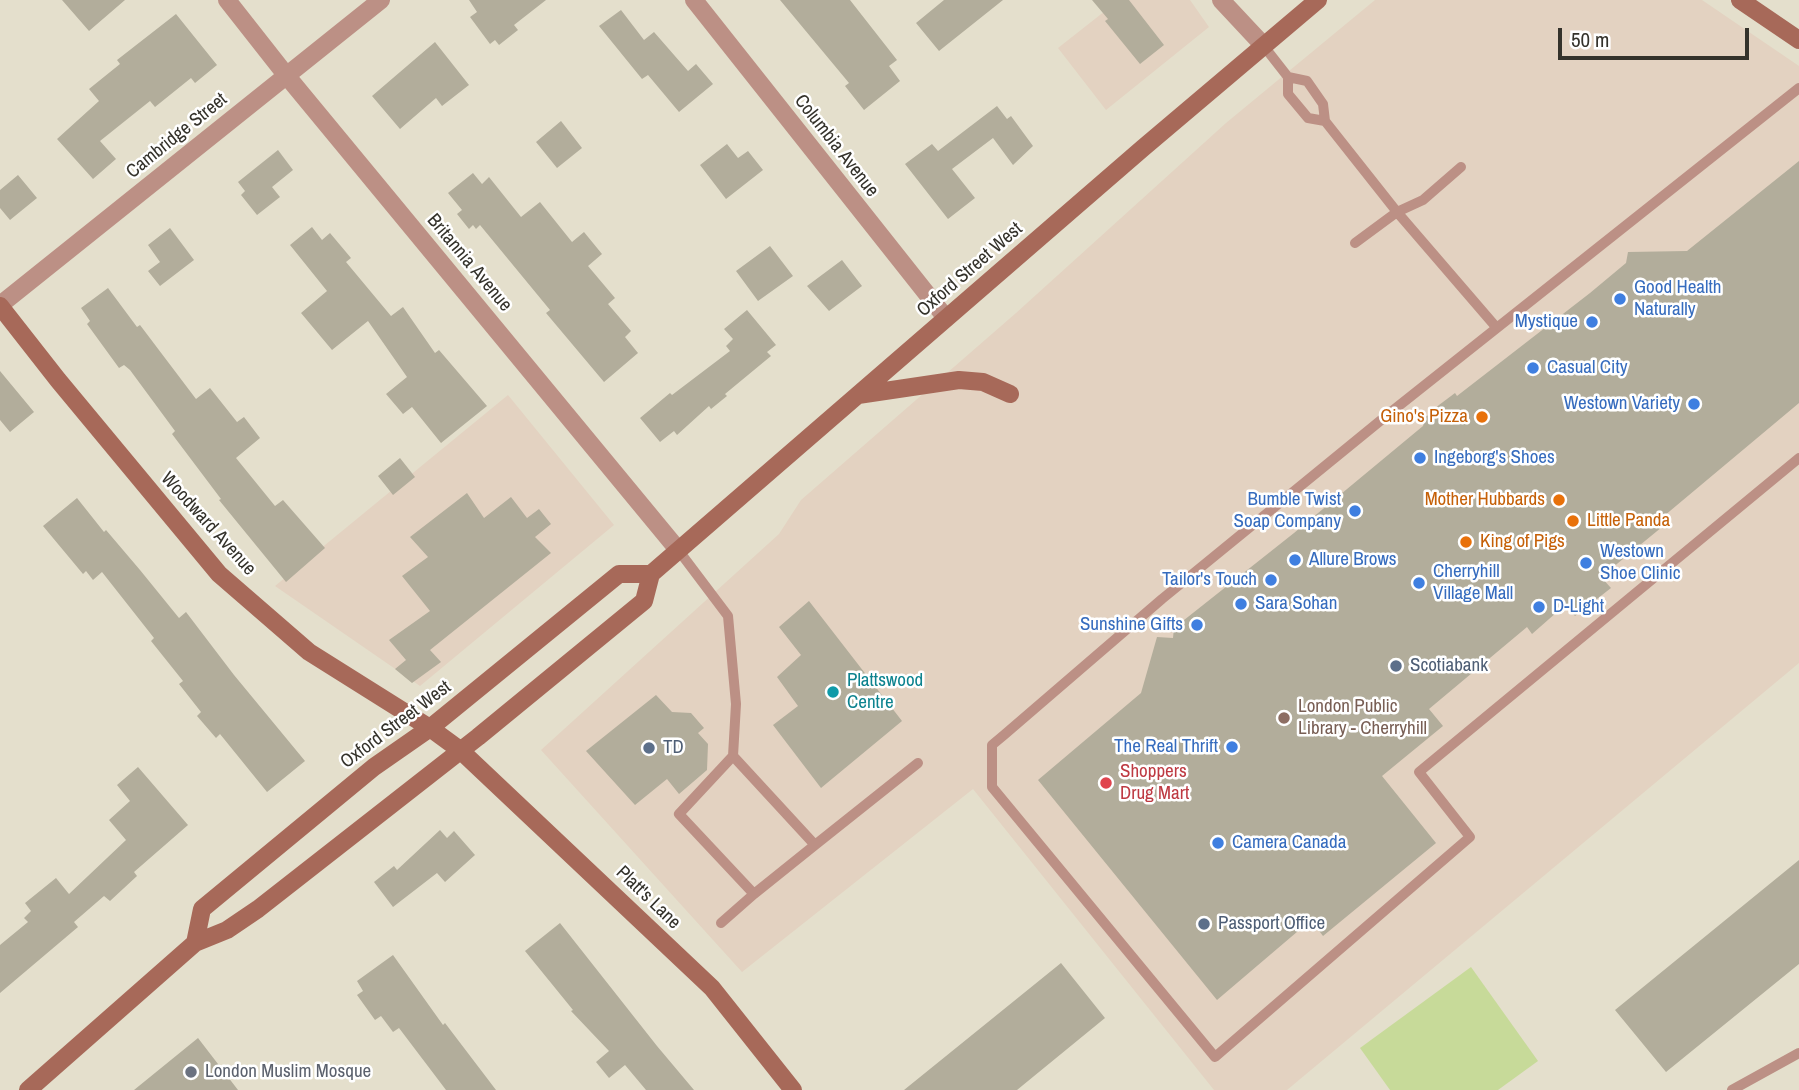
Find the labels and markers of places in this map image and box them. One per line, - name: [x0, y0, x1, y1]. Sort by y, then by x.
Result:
- place label: Good Health Naturally: [1634, 277, 1721, 321]
- marker: Good Health Naturally: [1612, 291, 1628, 307]
- place label: Mystique: [1515, 311, 1578, 333]
- marker: Mystique: [1584, 314, 1600, 330]
- place label: Casual City: [1547, 357, 1628, 379]
- marker: Casual City: [1525, 360, 1541, 376]
- place label: Westown Variety: [1564, 393, 1680, 415]
- marker: Westown Variety: [1686, 396, 1702, 412]
- place label: Gino's Pizza: [1380, 406, 1468, 428]
- marker: Gino's Pizza: [1474, 409, 1490, 425]
- place label: Ingeborg's Shoes: [1434, 447, 1555, 469]
- marker: Ingeborg's Shoes: [1412, 450, 1428, 466]
- place label: Bumble Twist Soap Company: [1234, 489, 1341, 533]
- place label: Mother Hubbards: [1425, 489, 1545, 511]
- marker: Mother Hubbards: [1551, 492, 1567, 508]
- marker: Bumble Twist Soap Company: [1347, 503, 1363, 519]
- place label: Little Panda: [1587, 510, 1670, 532]
- marker: Little Panda: [1565, 513, 1581, 529]
- place label: King of Pigs: [1480, 531, 1565, 553]
- marker: King of Pigs: [1458, 534, 1474, 550]
- place label: Westown Shoe Clinic: [1600, 541, 1681, 585]
- place label: Allure Brows: [1309, 549, 1396, 571]
- marker: Allure Brows: [1287, 552, 1303, 568]
- marker: Westown Shoe Clinic: [1578, 555, 1594, 571]
- place label: Cherryhill Village Mall: [1433, 561, 1513, 605]
- place label: Tailor's Touch: [1162, 569, 1257, 591]
- marker: Tailor's Touch: [1263, 572, 1279, 588]
- marker: Cherryhill Village Mall: [1411, 575, 1427, 591]
- place label: Sara Sohan: [1255, 593, 1337, 615]
- marker: Sara Sohan: [1233, 596, 1249, 612]
- place label: D-Light: [1553, 596, 1604, 618]
- marker: D-Light: [1531, 599, 1547, 615]
- place label: Sunshine Gifts: [1080, 614, 1183, 636]
- marker: Sunshine Gifts: [1189, 617, 1205, 633]
- place label: Scotiabank: [1410, 655, 1488, 677]
- marker: Scotiabank: [1388, 658, 1404, 674]
- place label: Plattswood Centre: [847, 670, 923, 714]
- marker: Plattswood Centre: [825, 684, 841, 700]
- place label: London Public Library - Cherryhill: [1298, 696, 1427, 740]
- marker: London Public Library - Cherryhill: [1276, 710, 1292, 726]
- place label: The Real Thrift: [1114, 736, 1218, 758]
- place label: TD: [663, 737, 684, 759]
- marker: The Real Thrift: [1224, 739, 1240, 755]
- marker: TD: [641, 740, 657, 756]
- place label: Shoppers Drug Mart: [1120, 761, 1189, 805]
- marker: Shoppers Drug Mart: [1098, 775, 1114, 791]
- place label: Camera Canada: [1232, 832, 1346, 854]
- marker: Camera Canada: [1210, 835, 1226, 851]
- place label: Passport Office: [1218, 913, 1325, 935]
- marker: Passport Office: [1196, 916, 1212, 932]
- place label: London Muslim Mosque: [205, 1061, 371, 1083]
- marker: London Muslim Mosque: [183, 1064, 199, 1080]

